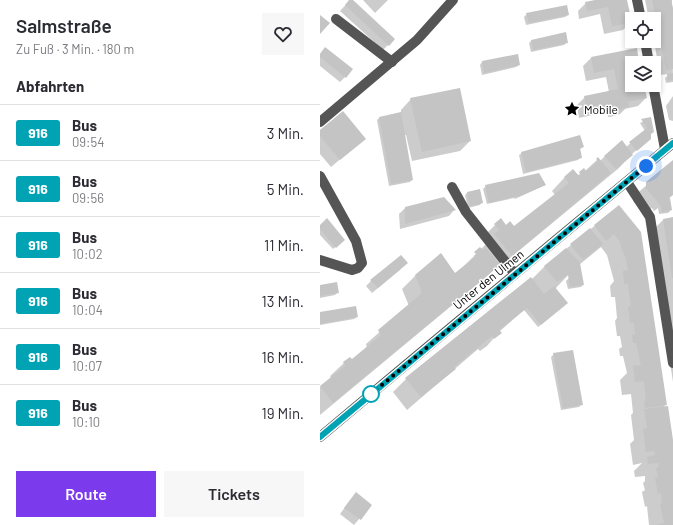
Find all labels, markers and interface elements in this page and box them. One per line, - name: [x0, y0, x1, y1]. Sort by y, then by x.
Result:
- map controls: [625, 12, 661, 92]
- button: locate: [625, 12, 661, 48]
- button: heart: [262, 13, 304, 55]
- text: Salmstraße: [16, 14, 112, 37]
- text: Zu Fuß · 3 Min. · 180 m: [16, 41, 134, 57]
- button: layers: [625, 56, 661, 92]
- text: Abfahrten: [16, 77, 84, 95]
- place icon: Mobile: [563, 100, 581, 118]
- place label: Mobile: [584, 102, 618, 116]
- text: Bus: [72, 116, 97, 134]
- text: 916: [28, 124, 48, 141]
- text: 3 Min.: [267, 124, 304, 142]
- text: 09:54: [72, 134, 104, 150]
- your location: [636, 156, 656, 176]
- text: Bus: [72, 172, 97, 190]
- text: 916: [28, 180, 48, 197]
- text: 5 Min.: [267, 180, 304, 198]
- text: 09:56: [72, 190, 104, 206]
- text: Bus: [72, 228, 97, 246]
- text: 916: [28, 236, 48, 253]
- text: 11 Min.: [264, 236, 304, 254]
- text: 10:02: [72, 246, 103, 262]
- street label: Unter den Ulmen: [450, 246, 526, 312]
- text: Bus: [72, 284, 97, 302]
- text: 916: [28, 292, 48, 309]
- text: 13 Min.: [262, 292, 304, 310]
- text: 10:04: [72, 302, 103, 318]
- text: Bus: [72, 340, 97, 358]
- text: 916: [28, 348, 48, 365]
- text: 16 Min.: [262, 348, 304, 366]
- text: 10:07: [72, 358, 102, 374]
- unlabelled marker: [362, 385, 380, 403]
- text: Bus: [72, 396, 97, 414]
- text: 916: [28, 404, 48, 421]
- text: 19 Min.: [261, 404, 304, 422]
- text: 10:10: [72, 414, 100, 430]
- button: Route: [16, 471, 156, 517]
- button: Tickets: [164, 471, 304, 517]

